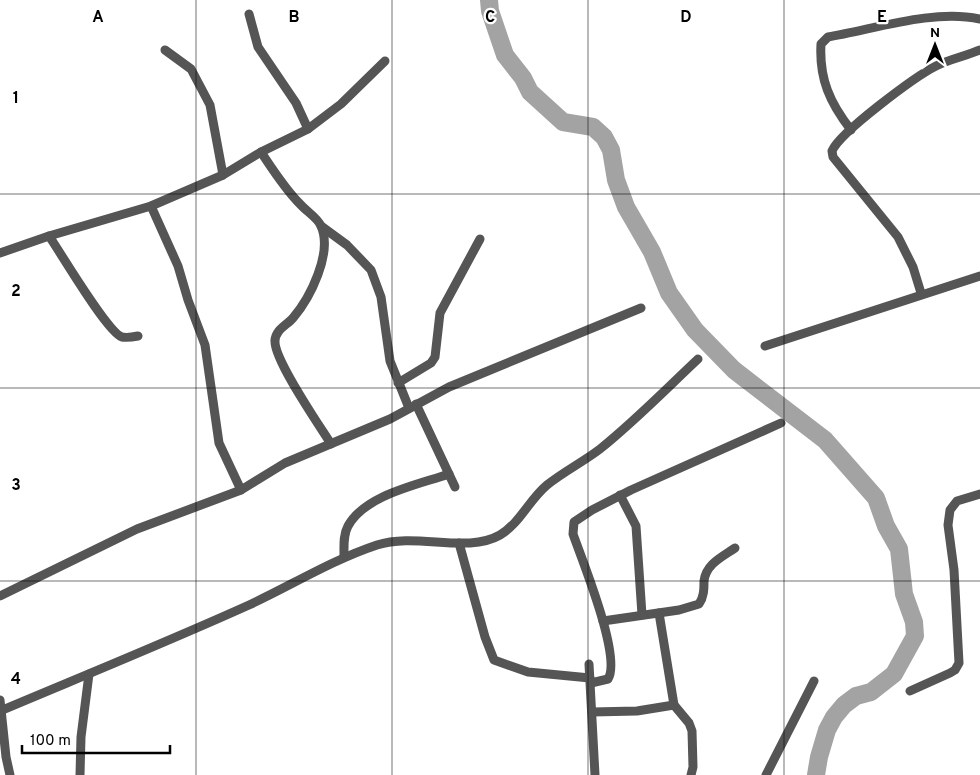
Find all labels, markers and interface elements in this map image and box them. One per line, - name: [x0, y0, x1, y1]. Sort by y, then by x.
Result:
- text: A: [92, 8, 104, 28]
- text: B: [288, 8, 300, 28]
- text: C: [485, 8, 495, 28]
- text: D: [680, 8, 692, 28]
- text: E: [877, 8, 887, 28]
- north arrow: [910, 20, 960, 70]
- text: N: [930, 25, 940, 42]
- text: 1: [13, 89, 19, 109]
- text: 2: [11, 282, 21, 302]
- text: 3: [11, 476, 21, 496]
- text: 4: [11, 670, 21, 690]
- scale bar: [22, 722, 170, 754]
- text: 100 m: [30, 732, 71, 751]

